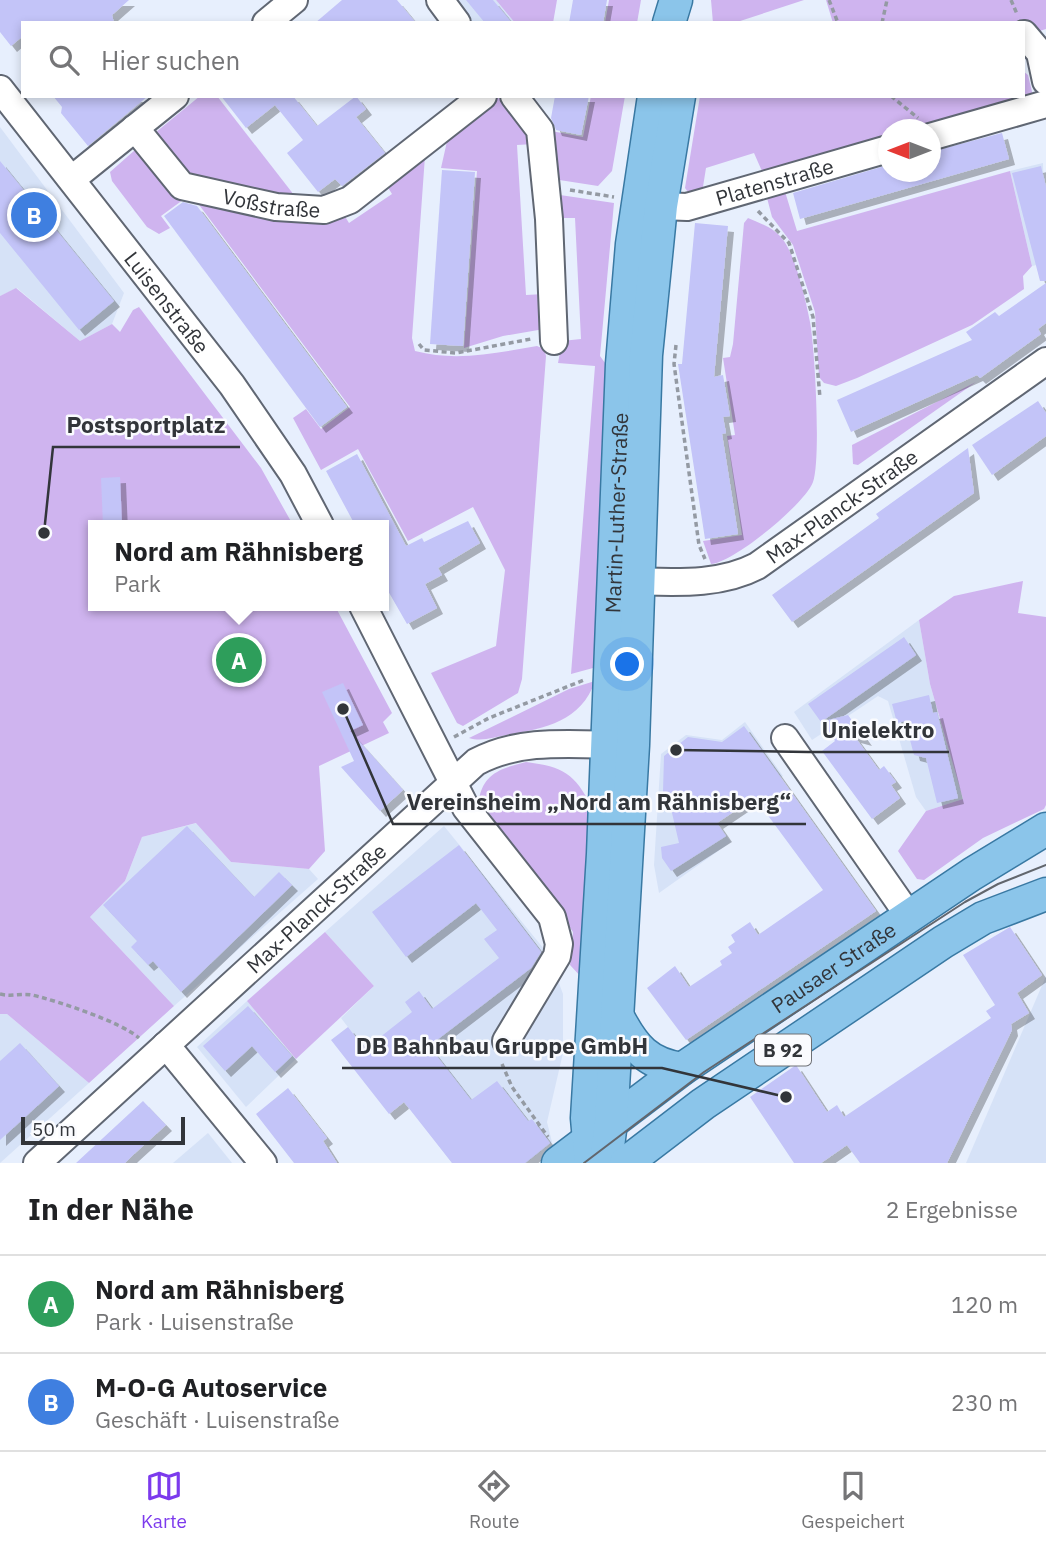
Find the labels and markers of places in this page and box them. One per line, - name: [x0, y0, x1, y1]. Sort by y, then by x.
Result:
- pin: B: [11, 189, 57, 241]
- callout: Postsportplatz: [53, 403, 240, 447]
- pin: A: [216, 634, 262, 686]
- callout: Unielektro: [808, 708, 949, 752]
- callout: Vereinsheim „Nord am Rähnisberg“: [393, 780, 806, 824]
- callout: DB Bahnbau Gruppe GmbH: [342, 1024, 662, 1068]

